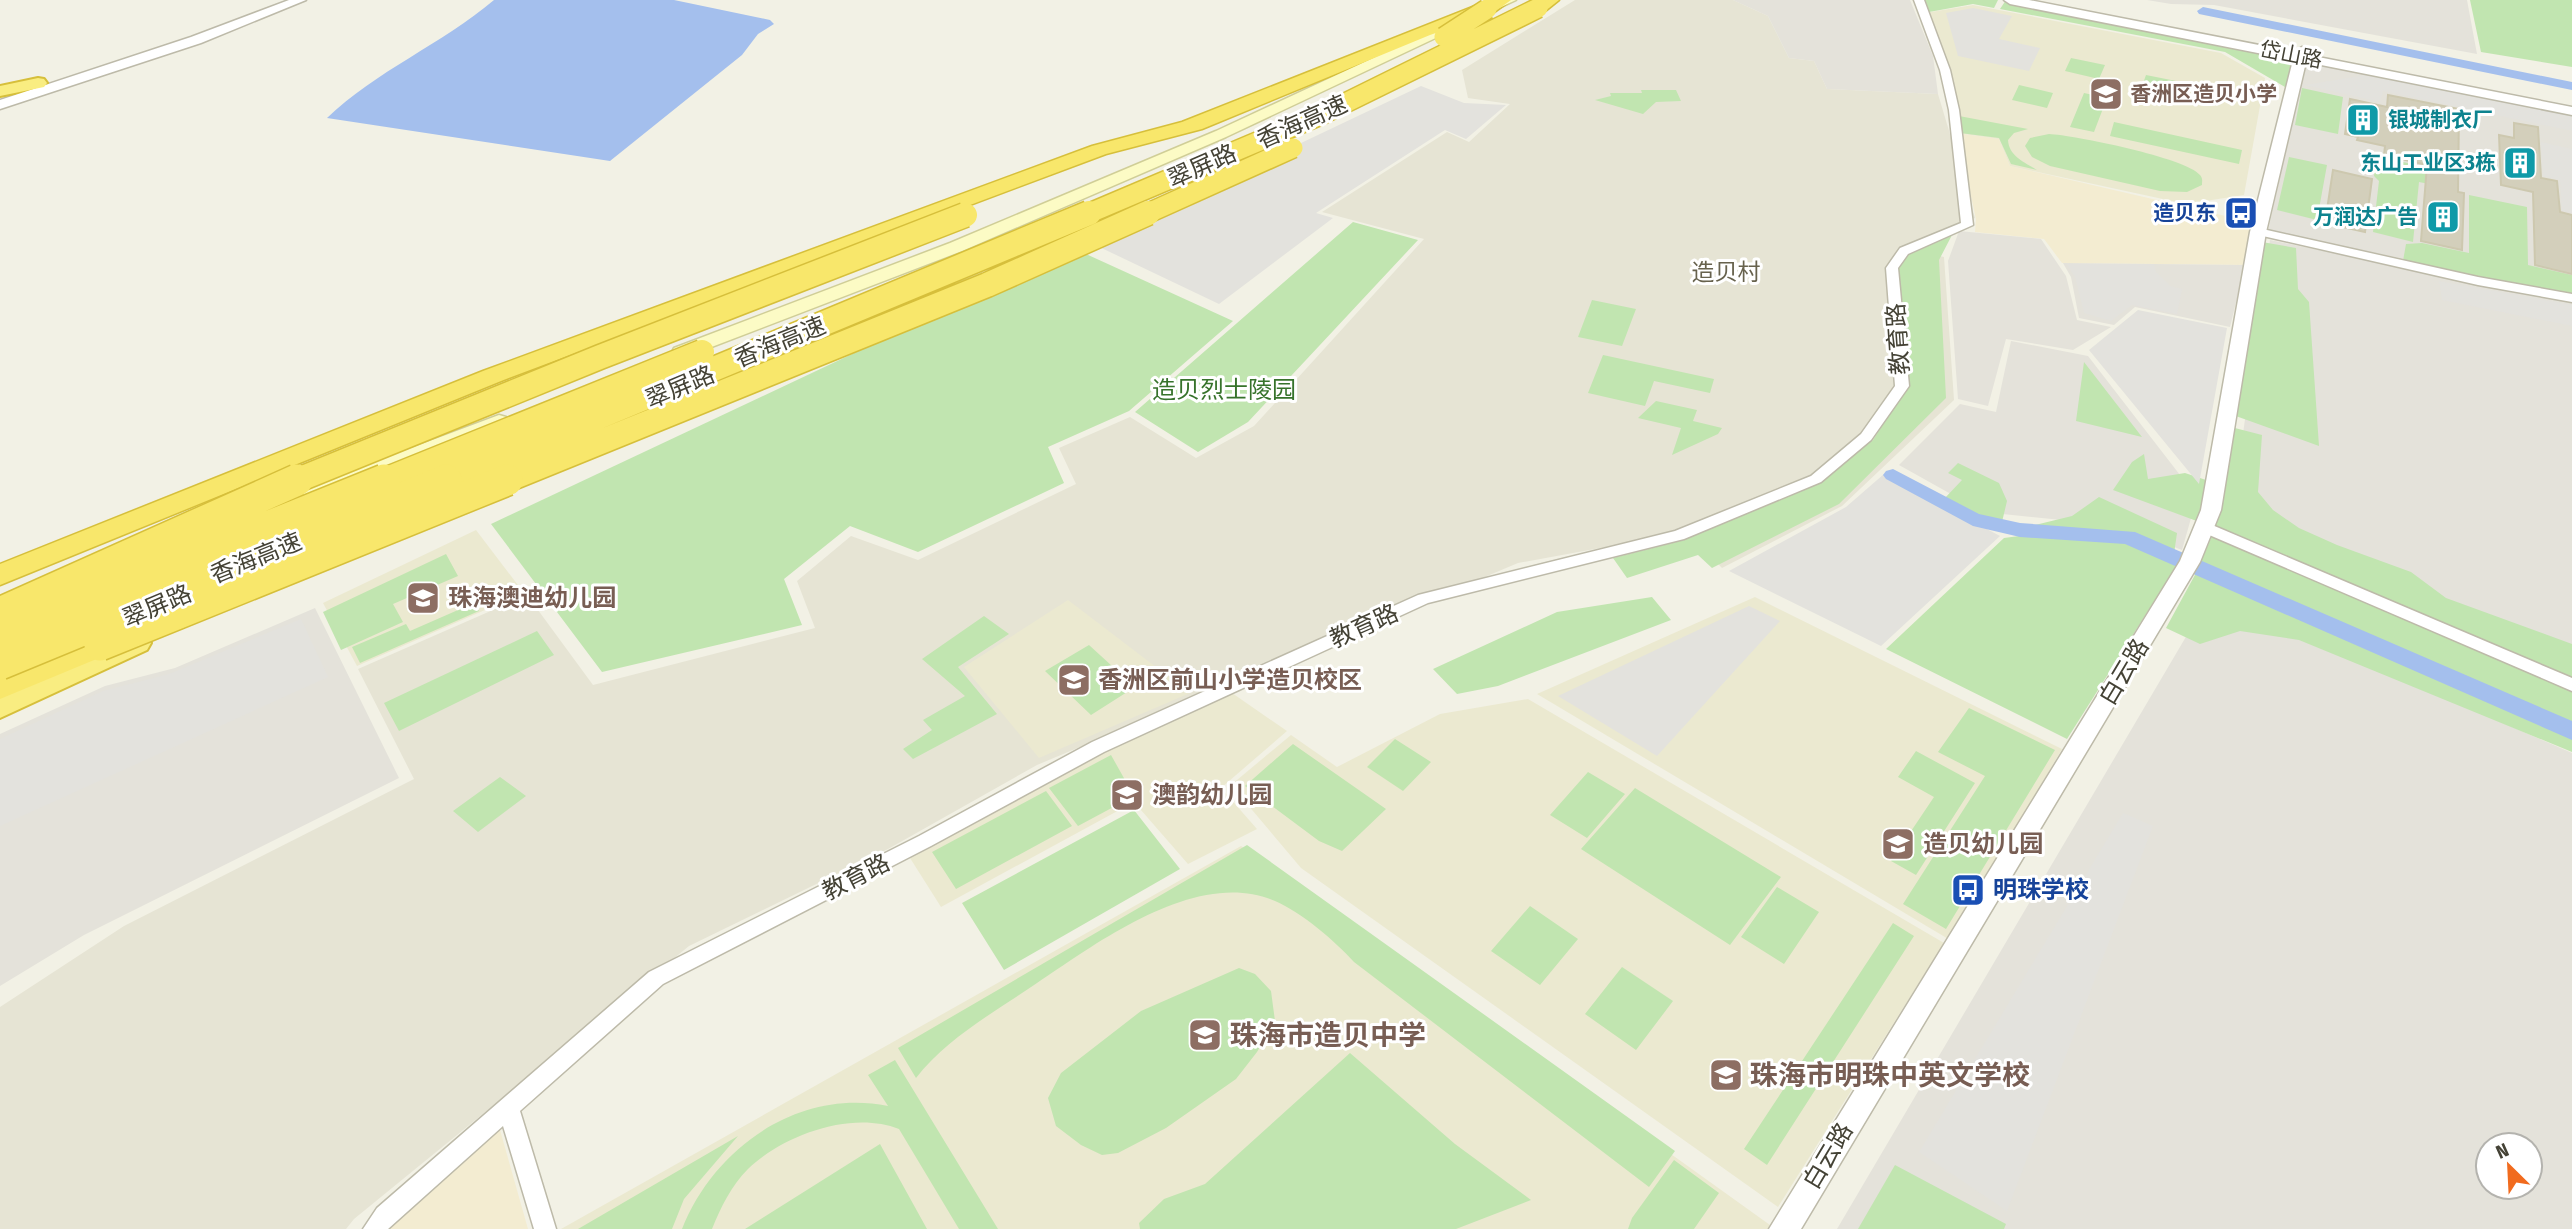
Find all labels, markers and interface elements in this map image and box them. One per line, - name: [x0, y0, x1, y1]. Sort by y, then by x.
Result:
- street label: 岱山路: [2258, 36, 2324, 74]
- school or university icon: 香洲区造贝小学: [2087, 75, 2125, 113]
- place label: 香洲区造贝小学: [2130, 81, 2277, 107]
- street label: 香海高速: [1252, 90, 1352, 154]
- building icon: 银城制衣厂: [2344, 101, 2382, 139]
- place label: 银城制衣厂: [2388, 107, 2493, 133]
- street label: 翠屏路: [1163, 139, 1241, 193]
- building icon: 东山工业区3栋: [2501, 144, 2539, 182]
- place label: 东山工业区3栋: [2360, 150, 2496, 176]
- bus stop icon: 造贝东: [2222, 194, 2260, 232]
- building icon: 万润达广告: [2424, 198, 2462, 236]
- place label: 造贝东: [2153, 200, 2216, 226]
- place label: 万润达广告: [2313, 204, 2418, 230]
- district label: 造贝村: [1692, 258, 1761, 286]
- street label: 教育路: [1882, 302, 1914, 376]
- street label: 香海高速: [730, 311, 830, 373]
- street label: 翠屏路: [641, 360, 719, 414]
- park label: 造贝烈士陵园: [1152, 376, 1296, 404]
- street label: 香海高速: [206, 527, 306, 589]
- street label: 翠屏路: [118, 579, 196, 633]
- school or university icon: 珠海澳迪幼儿园: [404, 579, 442, 617]
- place label: 珠海澳迪幼儿园: [448, 584, 616, 612]
- street label: 教育路: [1325, 599, 1403, 653]
- street label: 白云路: [2093, 634, 2155, 710]
- school or university icon: 香洲区前山小学造贝校区: [1055, 661, 1093, 699]
- place label: 香洲区前山小学造贝校区: [1098, 666, 1362, 694]
- school or university icon: 澳韵幼儿园: [1108, 776, 1146, 814]
- place label: 澳韵幼儿园: [1152, 781, 1272, 809]
- school or university icon: 造贝幼儿园: [1879, 825, 1917, 863]
- place label: 造贝幼儿园: [1923, 830, 2043, 858]
- street label: 教育路: [818, 848, 894, 906]
- bus stop icon: 明珠学校: [1949, 871, 1987, 909]
- place label: 明珠学校: [1993, 876, 2089, 904]
- school or university icon: 珠海市造贝中学: [1186, 1016, 1224, 1054]
- place label: 珠海市造贝中学: [1230, 1019, 1426, 1052]
- school or university icon: 珠海市明珠中英文学校: [1707, 1056, 1745, 1094]
- place label: 珠海市明珠中英文学校: [1750, 1059, 2030, 1092]
- street label: 白云路: [1797, 1118, 1859, 1194]
- north arrow: [2474, 1131, 2544, 1201]
- text: N: [2492, 1138, 2512, 1164]

